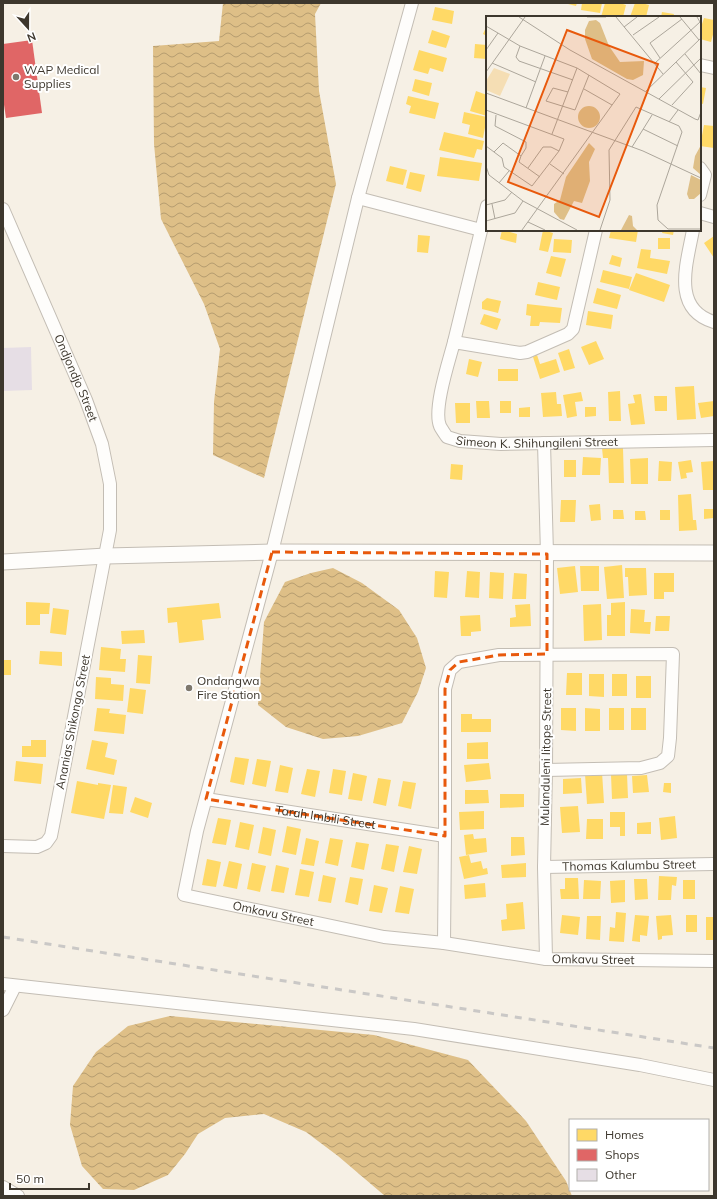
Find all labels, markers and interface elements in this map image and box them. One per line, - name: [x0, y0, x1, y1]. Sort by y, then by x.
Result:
- north arrow: [8, 8, 48, 48]
- inset map: [486, 16, 701, 231]
- text: N: [25, 29, 38, 45]
- place label: WAP Medical Supplies: [24, 62, 99, 91]
- marker: WAP Medical Supplies: [11, 72, 21, 82]
- street label: Ondjondjo Street: [51, 332, 101, 424]
- street label: Simeon K. Shihungileni Street: [454, 432, 618, 451]
- street label: Ananias Shikongo Street: [52, 653, 93, 791]
- place label: Ondangwa Fire Station: [197, 673, 260, 702]
- marker: Ondangwa Fire Station: [184, 683, 194, 693]
- street label: Mulanduleni Iitope Street: [537, 688, 554, 826]
- street label: Tarah Imbili Street: [275, 802, 377, 832]
- street label: Thomas Kalumbu Street: [562, 856, 696, 874]
- street label: Omkavu Street: [231, 897, 315, 929]
- street label: Omkavu Street: [552, 951, 635, 967]
- legend: [569, 1119, 709, 1191]
- text: Homes: [605, 1127, 644, 1142]
- text: Shops: [605, 1147, 640, 1162]
- scale bar: [10, 1165, 89, 1191]
- text: Other: [605, 1167, 637, 1182]
- text: 50 m: [16, 1171, 44, 1186]

